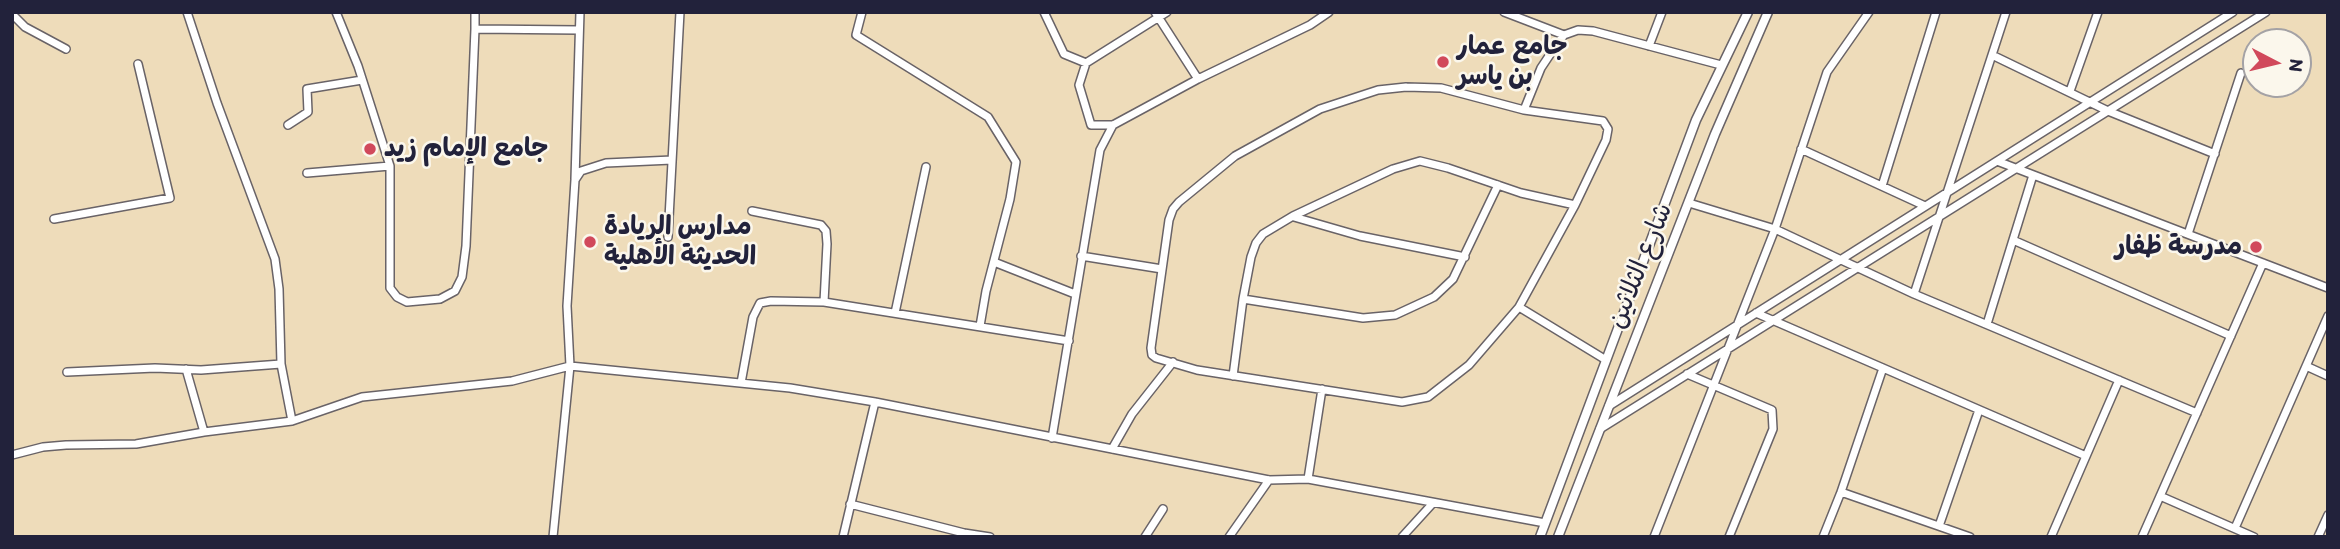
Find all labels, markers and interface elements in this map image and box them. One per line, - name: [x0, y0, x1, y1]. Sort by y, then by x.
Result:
- north arrow: [2242, 28, 2312, 98]
- place label: جامع عمار بن ياسر: [1457, 31, 1568, 92]
- marker: جامع عمار بن ياسر: [1435, 54, 1451, 70]
- text: N: [2284, 58, 2309, 73]
- place label: جامع الإمام زيد: [384, 133, 548, 165]
- marker: جامع الإمام زيد: [362, 141, 378, 157]
- street label: شارع الثلاثين: [1602, 199, 1680, 333]
- place label: مدارس الريادة الحديثة الأهلية: [604, 211, 756, 272]
- place label: مدرسة ظفار: [2115, 231, 2242, 263]
- marker: مدارس الريادة الحديثة الأهلية: [582, 234, 598, 250]
- marker: مدرسة ظفار: [2248, 239, 2264, 255]

